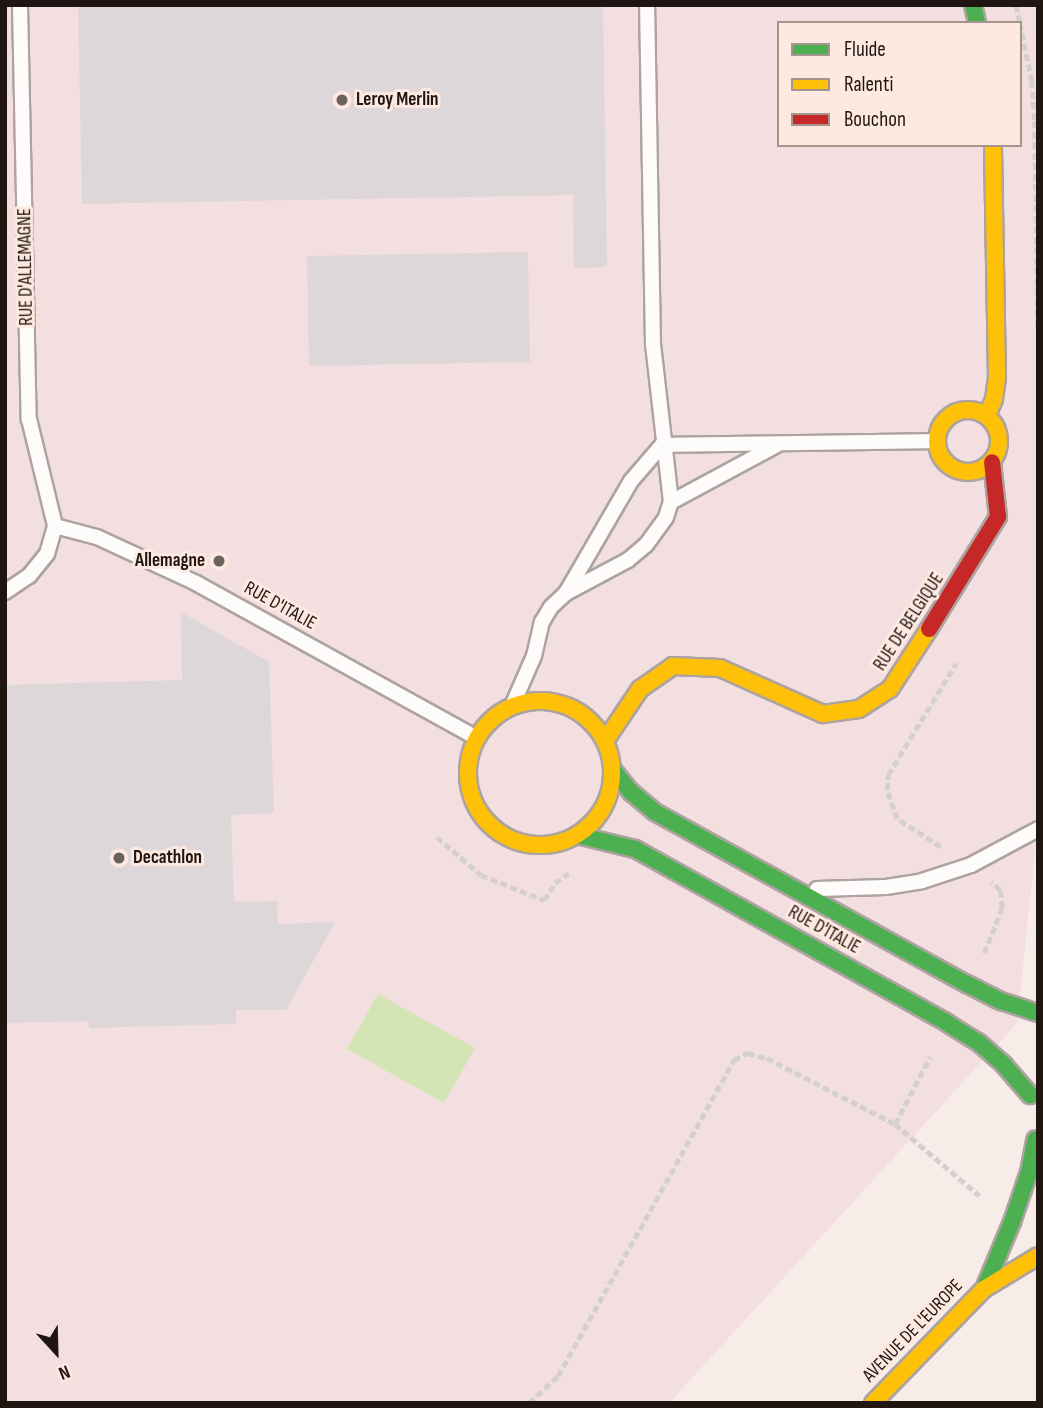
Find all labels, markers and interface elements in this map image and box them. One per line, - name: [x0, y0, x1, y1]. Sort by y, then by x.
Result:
- legend: [777, 21, 1022, 147]
- text: Fluide: [844, 37, 886, 62]
- text: Ralenti: [844, 72, 893, 97]
- place label: Leroy Merlin: [356, 89, 439, 111]
- marker: Leroy Merlin: [334, 92, 350, 108]
- text: Bouchon: [844, 107, 906, 132]
- street label: RUE D'ALLEMAGNE: [14, 208, 38, 326]
- place label: Allemagne: [135, 550, 205, 572]
- marker: Allemagne: [211, 553, 227, 569]
- street label: RUE DE BELGIQUE: [869, 569, 949, 675]
- street label: RUE D'ITALIE: [240, 577, 320, 635]
- place label: Decathlon: [133, 847, 202, 869]
- marker: Decathlon: [111, 850, 127, 866]
- street label: RUE D'ITALIE: [784, 901, 864, 959]
- street label: AVENUE DE L'EUROPE: [858, 1275, 968, 1387]
- north arrow: [21, 1317, 91, 1387]
- text: N: [55, 1359, 73, 1384]

